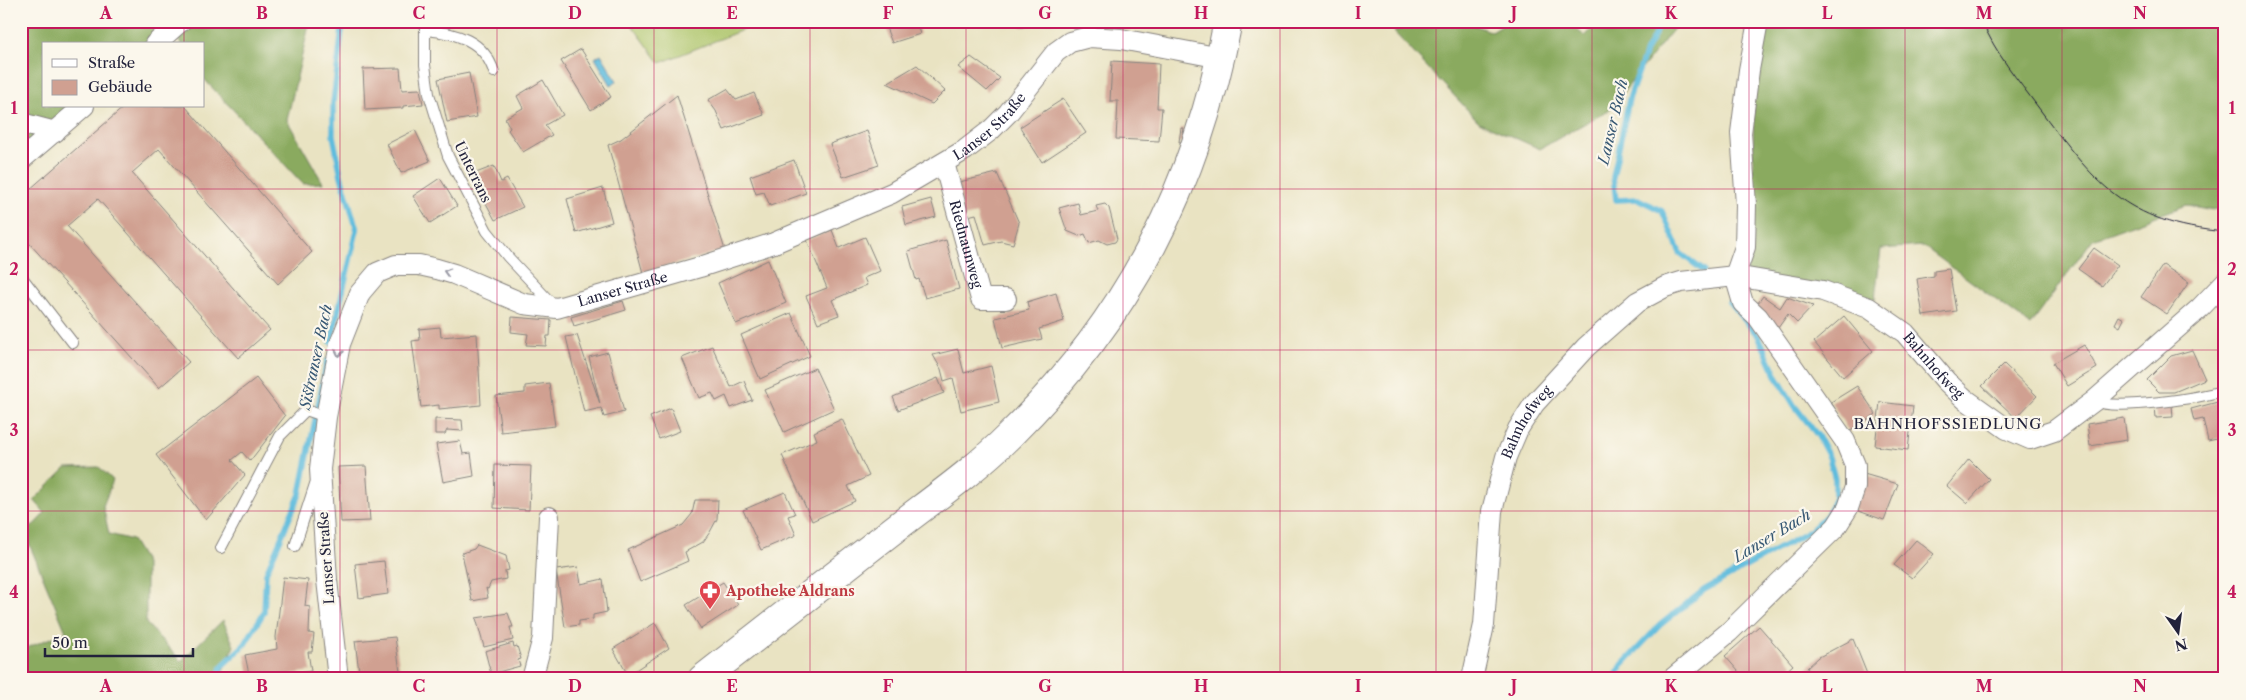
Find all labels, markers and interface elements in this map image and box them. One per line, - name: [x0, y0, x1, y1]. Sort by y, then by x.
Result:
- text: A: [99, 3, 113, 23]
- text: B: [256, 3, 268, 23]
- text: C: [413, 3, 425, 23]
- text: D: [568, 3, 582, 23]
- text: E: [726, 3, 738, 23]
- text: F: [883, 3, 894, 23]
- text: G: [1038, 3, 1052, 23]
- text: H: [1194, 3, 1208, 23]
- text: I: [1355, 3, 1362, 23]
- text: J: [1508, 3, 1517, 23]
- text: K: [1665, 3, 1679, 23]
- text: L: [1821, 3, 1833, 23]
- text: M: [1976, 3, 1993, 23]
- text: N: [2133, 3, 2147, 23]
- legend: [42, 42, 205, 108]
- text: Straße: [88, 53, 135, 72]
- text: Gebäude: [88, 77, 152, 96]
- water label: Lanser Bach: [1593, 77, 1632, 167]
- street label: Lanser Straße: [950, 89, 1030, 164]
- text: 1: [10, 98, 18, 118]
- text: 1: [2228, 98, 2236, 118]
- street label: Unterrans: [450, 138, 496, 206]
- street label: Riednaunweg: [945, 198, 987, 291]
- text: 2: [9, 259, 19, 279]
- text: 2: [2227, 259, 2237, 279]
- one-way arrow: [443, 267, 452, 277]
- street label: Lanser Straße: [576, 268, 670, 311]
- water label: Sistranser Bach: [295, 303, 336, 412]
- street label: Bahnhofweg: [1899, 328, 1969, 403]
- one-way arrow: [334, 348, 344, 357]
- street label: Bahnhofweg: [1497, 381, 1556, 462]
- district label: BAHNHOFSSIEDLUNG: [1854, 414, 2042, 433]
- text: 3: [9, 420, 19, 440]
- text: 3: [2227, 420, 2237, 440]
- water label: Lanser Bach: [1729, 505, 1814, 567]
- street label: Lanser Straße: [314, 511, 338, 605]
- pharmacy icon: Apotheke Aldrans: [698, 579, 722, 610]
- text: 4: [9, 582, 19, 602]
- place label: Apotheke Aldrans: [725, 582, 855, 600]
- text: 4: [2227, 582, 2237, 602]
- north arrow: [2154, 608, 2204, 658]
- scale bar: [45, 625, 192, 657]
- text: 50 m: [52, 633, 88, 652]
- text: N: [2173, 634, 2189, 655]
- text: A: [99, 676, 113, 696]
- text: B: [256, 676, 268, 696]
- text: C: [413, 676, 425, 696]
- text: D: [568, 676, 582, 696]
- text: E: [726, 676, 738, 696]
- text: F: [883, 676, 894, 696]
- text: G: [1038, 676, 1052, 696]
- text: H: [1194, 676, 1208, 696]
- text: I: [1355, 676, 1362, 696]
- text: J: [1508, 676, 1517, 696]
- text: K: [1665, 676, 1679, 696]
- text: L: [1821, 676, 1833, 696]
- text: M: [1976, 676, 1993, 696]
- text: N: [2133, 676, 2147, 696]

